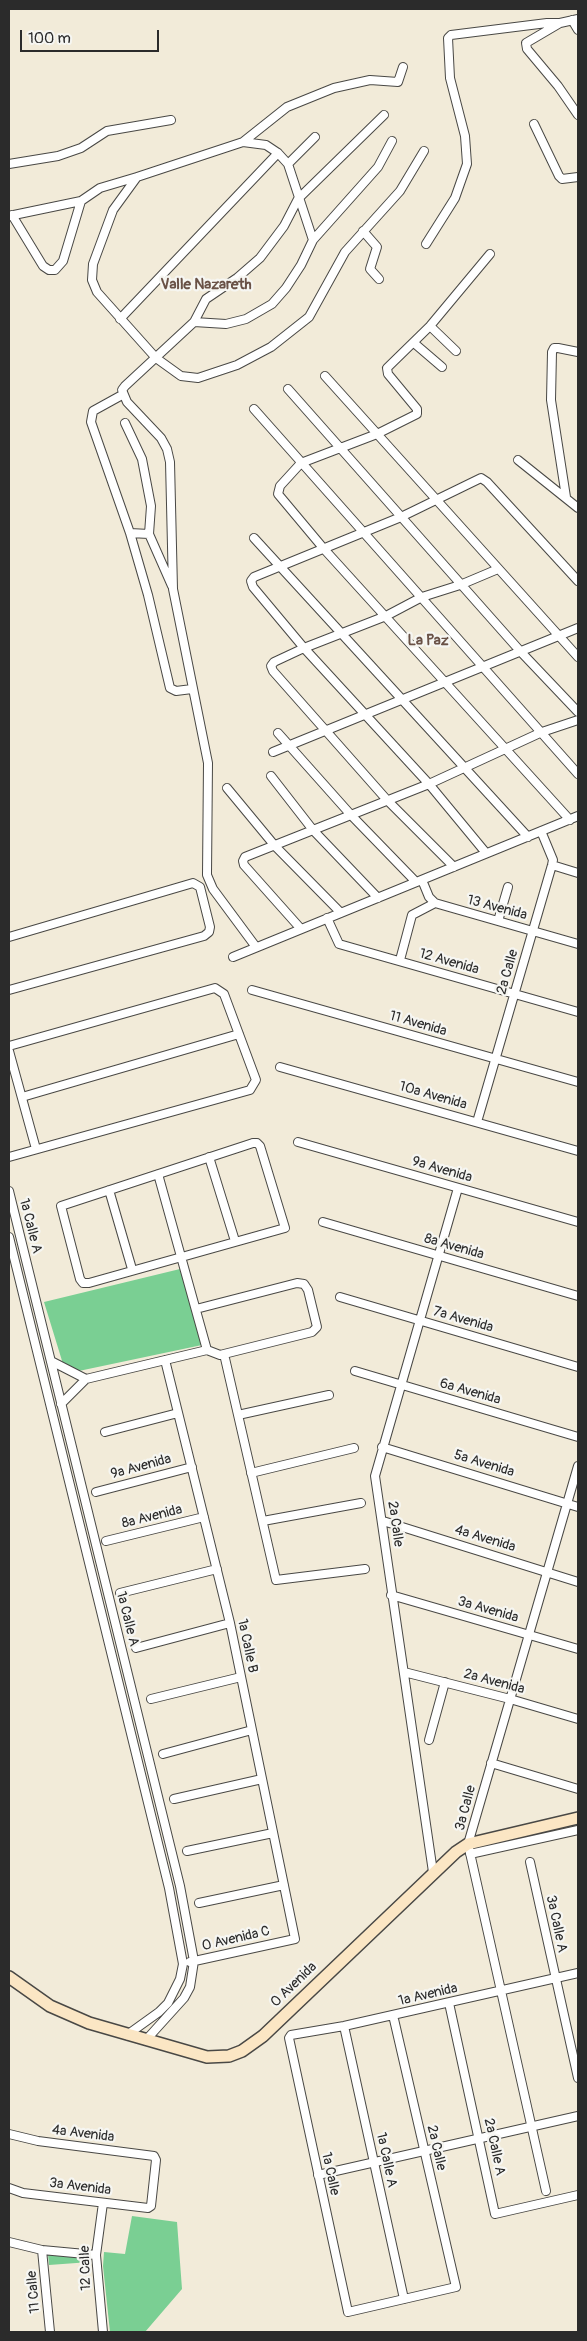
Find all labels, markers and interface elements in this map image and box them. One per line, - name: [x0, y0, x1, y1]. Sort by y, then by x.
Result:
- scale bar: [22, 20, 161, 52]
- text: 100 m: [28, 29, 71, 48]
- district label: Valle Nazareth: [160, 276, 252, 294]
- district label: La Paz: [407, 632, 449, 650]
- street label: 13 Avenida: [465, 892, 529, 924]
- street label: 12 Avenida: [417, 945, 481, 979]
- street label: 2a Calle: [494, 948, 522, 996]
- street label: 11 Avenida: [387, 1008, 449, 1040]
- street label: 10a Avenida: [397, 1078, 469, 1114]
- street label: 9a Avenida: [410, 1153, 474, 1187]
- street label: 1a Calle A: [15, 1197, 45, 1255]
- street label: 8a Avenida: [422, 1230, 486, 1264]
- street label: 7a Avenida: [431, 1303, 495, 1337]
- street label: 6a Avenida: [438, 1375, 502, 1409]
- street label: 5a Avenida: [452, 1447, 516, 1481]
- street label: 9a Avenida: [109, 1451, 173, 1483]
- street label: 2a Calle: [383, 1500, 407, 1548]
- street label: 8a Avenida: [120, 1501, 184, 1533]
- street label: 4a Avenida: [453, 1522, 517, 1556]
- street label: 1a Calle A: [112, 1590, 142, 1648]
- street label: 3a Avenida: [456, 1593, 520, 1627]
- street label: 1a Calle B: [233, 1618, 261, 1674]
- street label: 2a Avenida: [462, 1666, 526, 1698]
- street label: 3a Calle: [452, 1784, 480, 1832]
- street label: 3a Calle A: [542, 1894, 570, 1954]
- street label: 0 Avenida C: [200, 1923, 272, 1955]
- street label: 0 Avenida: [267, 1959, 321, 2011]
- street label: 1a Avenida: [397, 1980, 459, 2010]
- street label: 2a Calle A: [480, 2117, 508, 2177]
- street label: 4a Avenida: [51, 2122, 115, 2146]
- street label: 2a Calle: [423, 2124, 449, 2172]
- street label: 1a Calle A: [372, 2131, 400, 2189]
- street label: 1a Calle: [317, 2151, 343, 2197]
- street label: 3a Avenida: [48, 2175, 112, 2199]
- street label: 12 Calle: [77, 2245, 95, 2291]
- street label: 11 Calle: [24, 2270, 44, 2314]

